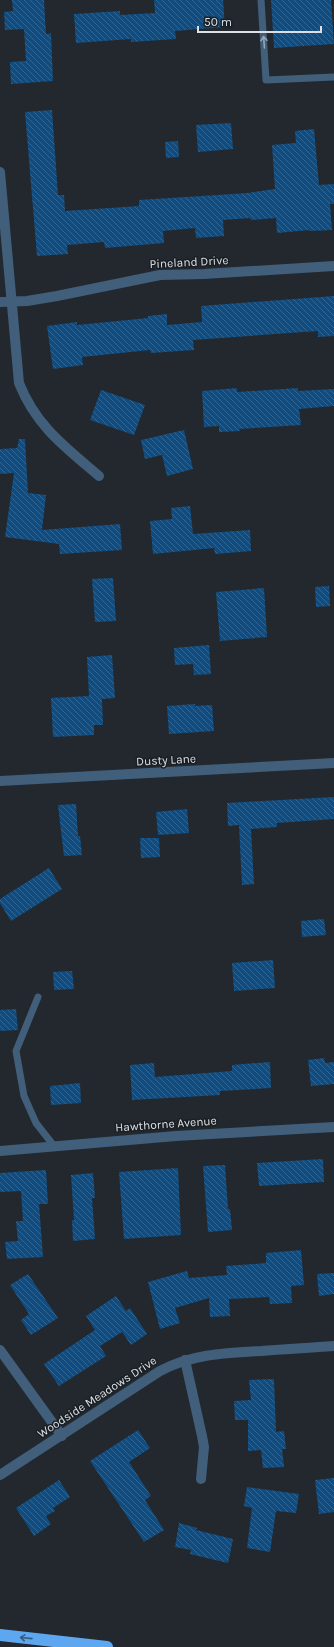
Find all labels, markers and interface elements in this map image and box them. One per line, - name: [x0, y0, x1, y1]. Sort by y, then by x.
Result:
- scale bar: [198, 8, 321, 34]
- text: 50 m: [204, 15, 232, 29]
- one-way arrow: [260, 35, 267, 48]
- street label: Pineland Drive: [149, 253, 229, 271]
- street label: Dusty Lane: [136, 751, 196, 769]
- street label: Hawthorne Avenue: [115, 1113, 217, 1135]
- street label: Woodside Meadows Drive: [35, 1353, 159, 1441]
- one-way arrow: [20, 1634, 33, 1642]

